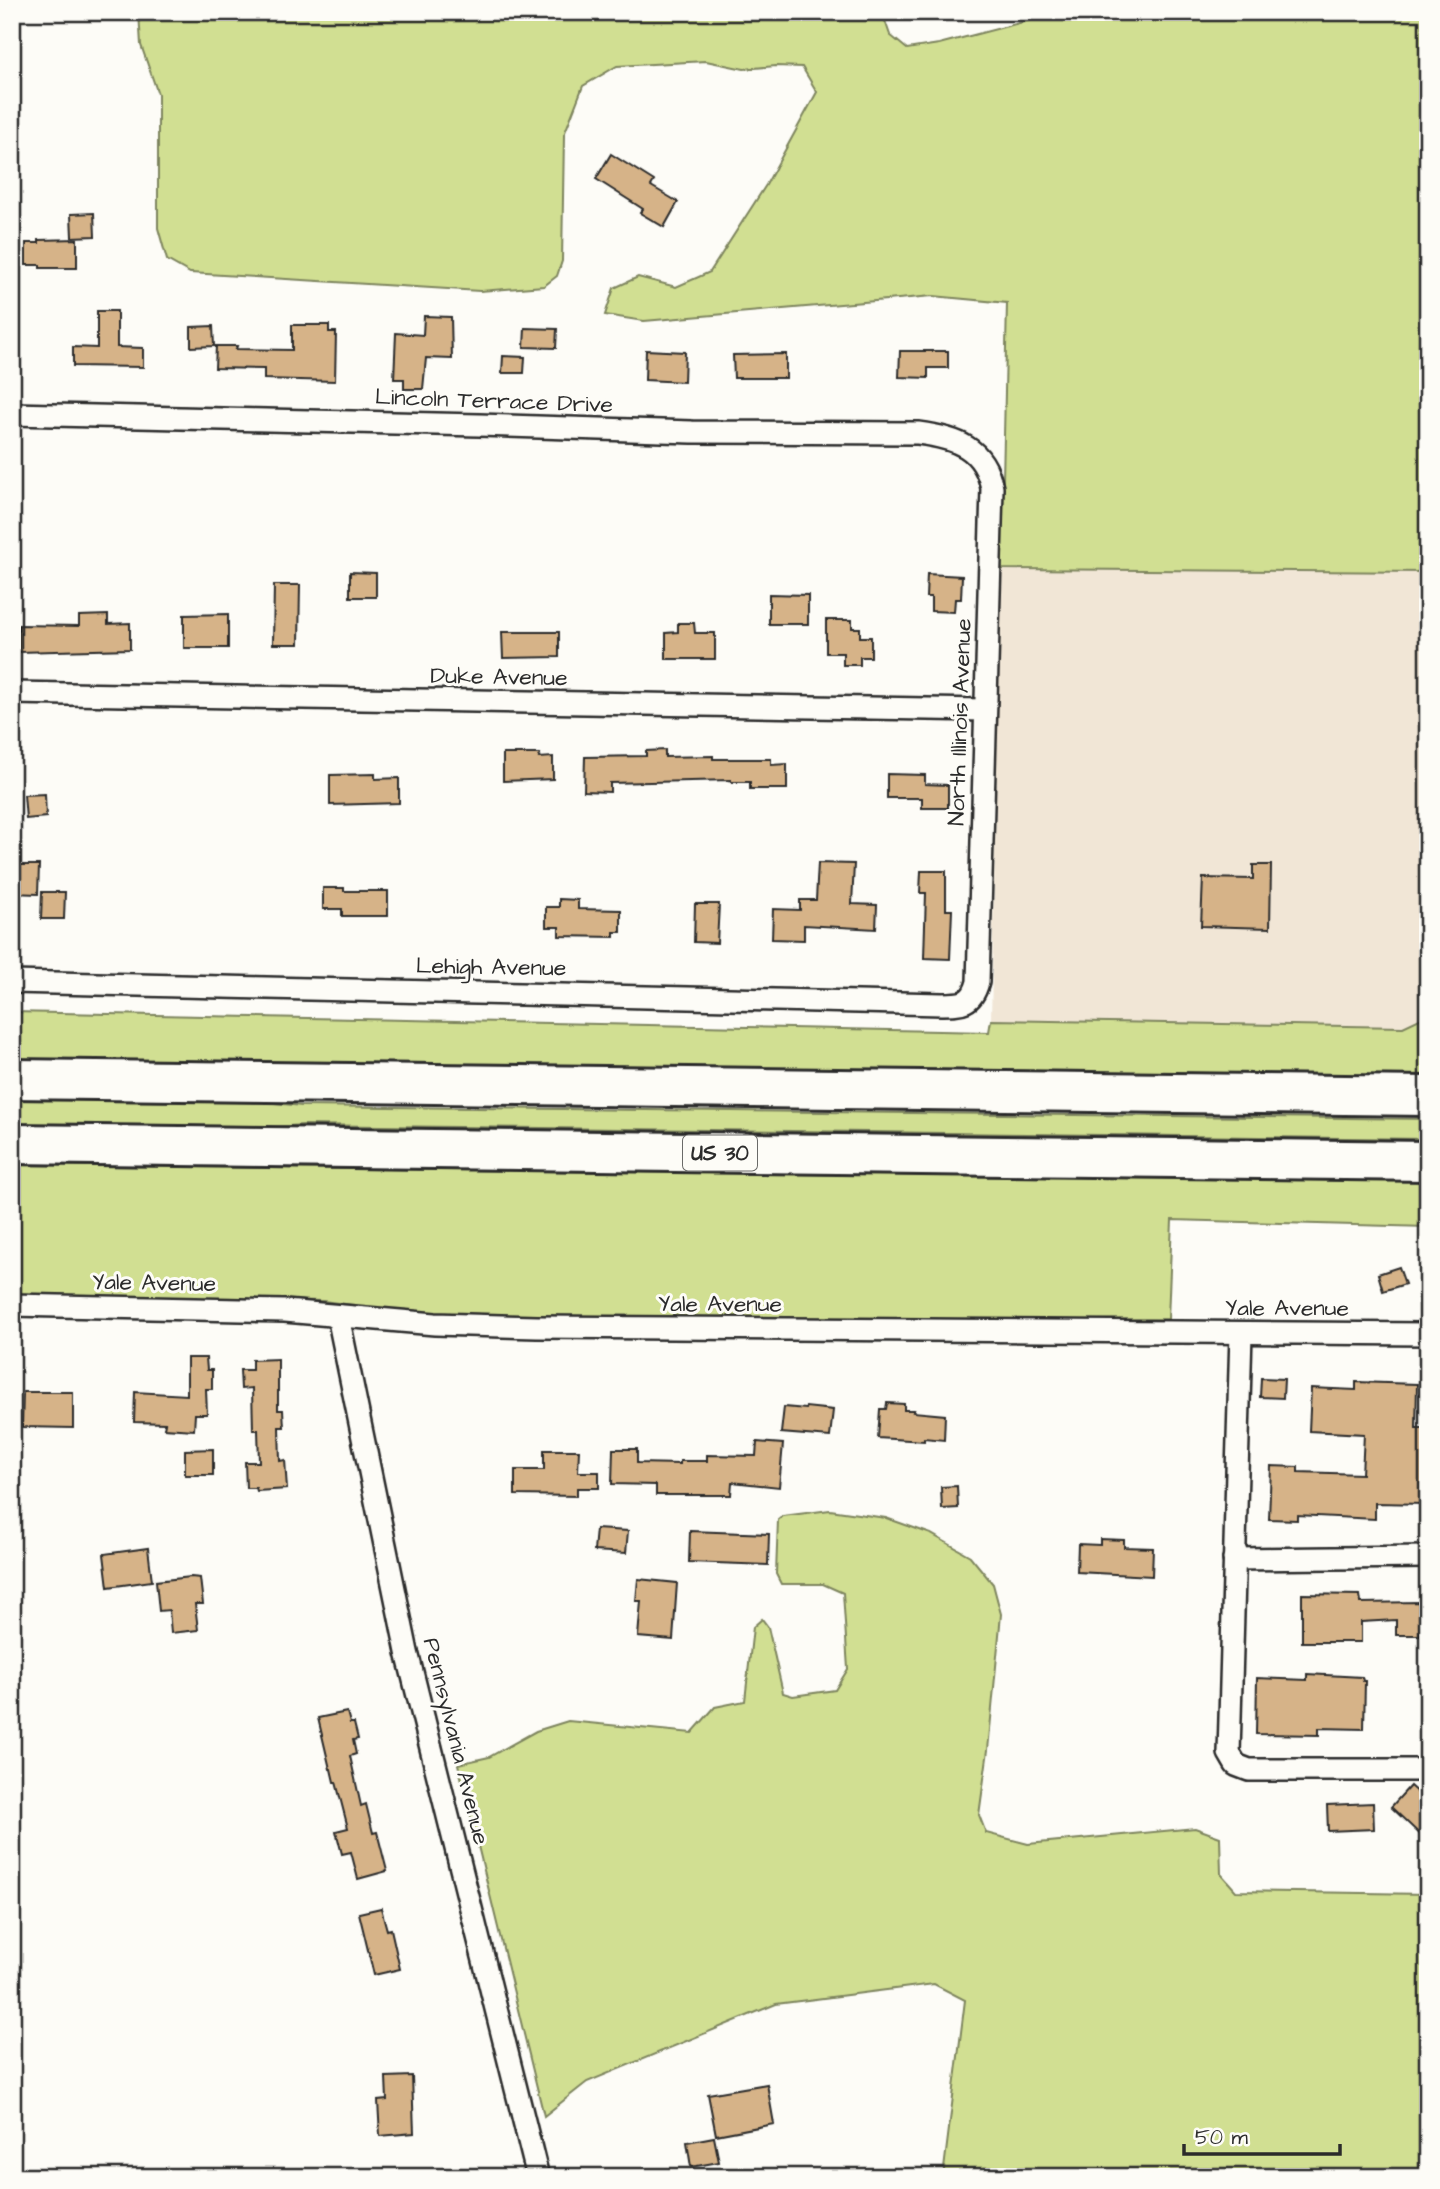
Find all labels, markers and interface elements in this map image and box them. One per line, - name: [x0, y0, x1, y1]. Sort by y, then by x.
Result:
- street label: Lincoln Terrace Drive: [374, 381, 614, 421]
- street label: North Illinois Avenue: [940, 618, 980, 826]
- street label: Duke Avenue: [430, 660, 568, 694]
- street label: Lehigh Avenue: [415, 950, 566, 985]
- road number: US 30: [683, 1136, 757, 1170]
- street label: Yale Avenue: [92, 1266, 216, 1300]
- street label: Yale Avenue: [658, 1288, 782, 1320]
- street label: Yale Avenue: [1225, 1292, 1349, 1324]
- street label: Pennsylvania Avenue: [414, 1634, 497, 1848]
- scale bar: [1184, 2112, 1340, 2156]
- text: 50 m: [1195, 2123, 1249, 2152]

